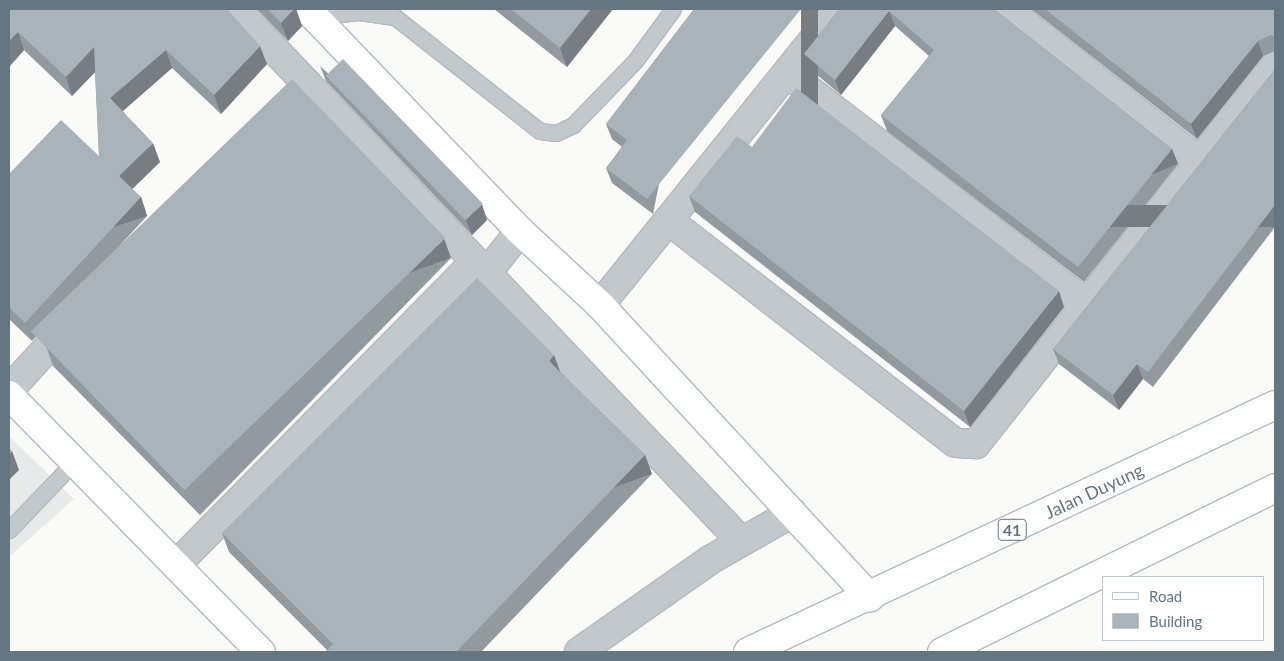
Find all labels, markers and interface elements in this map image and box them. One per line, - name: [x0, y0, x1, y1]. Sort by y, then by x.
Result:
- street label: Jalan Duyung: [1041, 459, 1147, 523]
- road number: 41: [997, 516, 1027, 544]
- legend: [1102, 576, 1264, 641]
- text: Road: [1149, 587, 1182, 605]
- text: Building: [1149, 612, 1202, 630]

